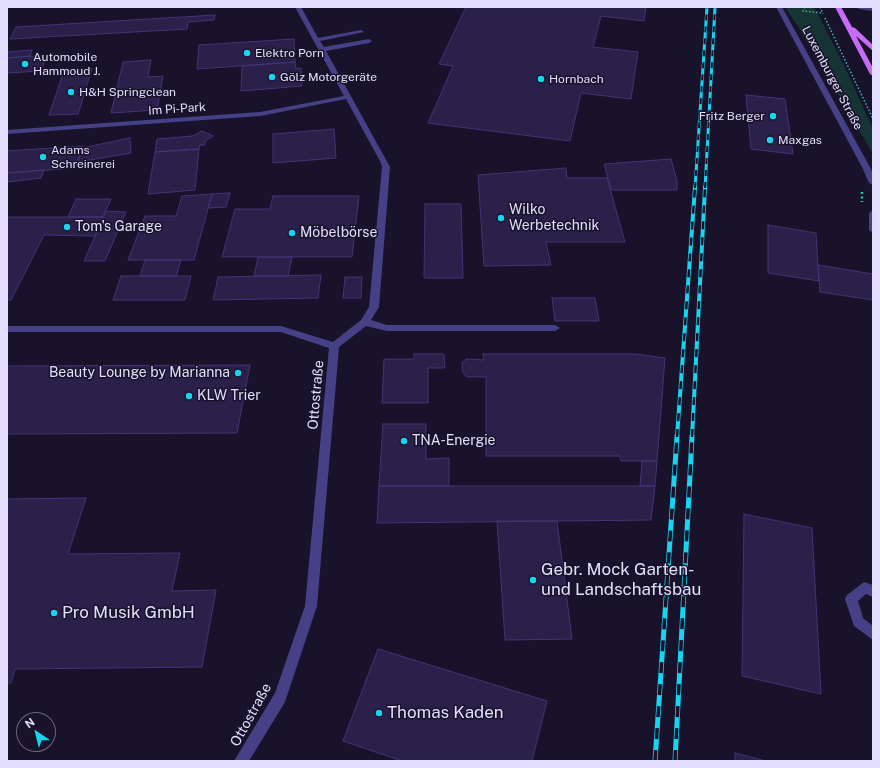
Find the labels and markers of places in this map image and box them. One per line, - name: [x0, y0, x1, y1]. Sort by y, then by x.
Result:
- place label: Elektro Porn: [255, 46, 324, 60]
- marker: Elektro Porn: [242, 48, 252, 58]
- place label: Automobile Hammoud J.: [33, 50, 101, 78]
- marker: Automobile Hammoud J.: [20, 59, 30, 69]
- place label: Gölz Motorgeräte: [280, 70, 377, 84]
- marker: Gölz Motorgeräte: [267, 72, 277, 82]
- place label: Hornbach: [549, 72, 604, 86]
- marker: Hornbach: [536, 74, 546, 84]
- place label: H&H Springclean: [79, 85, 176, 99]
- marker: H&H Springclean: [66, 87, 76, 97]
- place label: Fritz Berger: [699, 109, 765, 123]
- marker: Fritz Berger: [768, 111, 778, 121]
- place label: Maxgas: [778, 133, 822, 147]
- marker: Maxgas: [765, 135, 775, 145]
- place label: Adams Schreinerei: [51, 143, 115, 171]
- marker: Adams Schreinerei: [38, 152, 48, 162]
- place label: Wilko Werbetechnik: [509, 202, 599, 234]
- marker: Wilko Werbetechnik: [496, 213, 506, 223]
- place label: Tom's Garage: [75, 219, 162, 235]
- marker: Tom's Garage: [62, 222, 72, 232]
- place label: Möbelbörse: [300, 225, 377, 241]
- marker: Möbelbörse: [287, 228, 297, 238]
- place label: Beauty Lounge by Marianna: [49, 365, 230, 381]
- marker: Beauty Lounge by Marianna: [233, 368, 243, 378]
- place label: KLW Trier: [197, 388, 261, 404]
- marker: KLW Trier: [184, 391, 194, 401]
- place label: TNA-Energie: [412, 433, 496, 449]
- marker: TNA-Energie: [399, 436, 409, 446]
- place label: Gebr. Mock Garten- und Landschaftsbau: [541, 560, 701, 600]
- marker: Gebr. Mock Garten- und Landschaftsbau: [528, 575, 538, 585]
- place label: Pro Musik GmbH: [62, 603, 195, 623]
- marker: Pro Musik GmbH: [49, 608, 59, 618]
- place label: Thomas Kaden: [387, 703, 504, 723]
- marker: Thomas Kaden: [374, 708, 384, 718]

